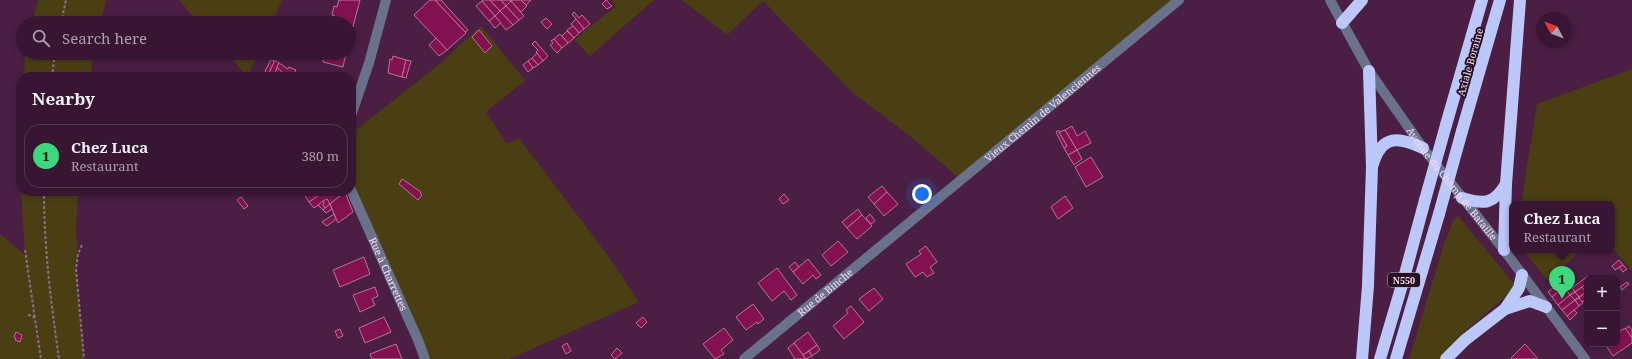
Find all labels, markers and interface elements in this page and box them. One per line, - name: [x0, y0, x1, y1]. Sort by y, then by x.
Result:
- north arrow: [1536, 12, 1572, 48]
- search box: [16, 16, 356, 60]
- street label: Axiale Boraine: [1454, 26, 1486, 98]
- icon: search: [30, 27, 52, 49]
- text: Search here: [62, 28, 147, 48]
- street label: Vieux Chemin de Valenciennes: [981, 60, 1104, 165]
- text: Nearby: [32, 87, 95, 110]
- street label: Avenue du Champ de Bataille: [1403, 124, 1501, 243]
- text: Chez Luca: [71, 137, 148, 157]
- text: 1: [42, 147, 50, 165]
- text: 380 m: [302, 147, 339, 165]
- text: Restaurant: [71, 157, 139, 175]
- your location: [912, 184, 932, 204]
- popup: [1509, 201, 1615, 253]
- text: Chez Luca: [1523, 208, 1601, 228]
- text: Restaurant: [1523, 228, 1591, 246]
- street label: Rue à Charrettes: [366, 235, 411, 313]
- street label: Rue de Binche: [794, 265, 856, 319]
- pin: 1: [1549, 266, 1575, 299]
- road number: N550: [1388, 273, 1420, 287]
- map controls: [1584, 275, 1620, 347]
- button: +: [1584, 275, 1620, 311]
- button: −: [1584, 311, 1620, 347]

